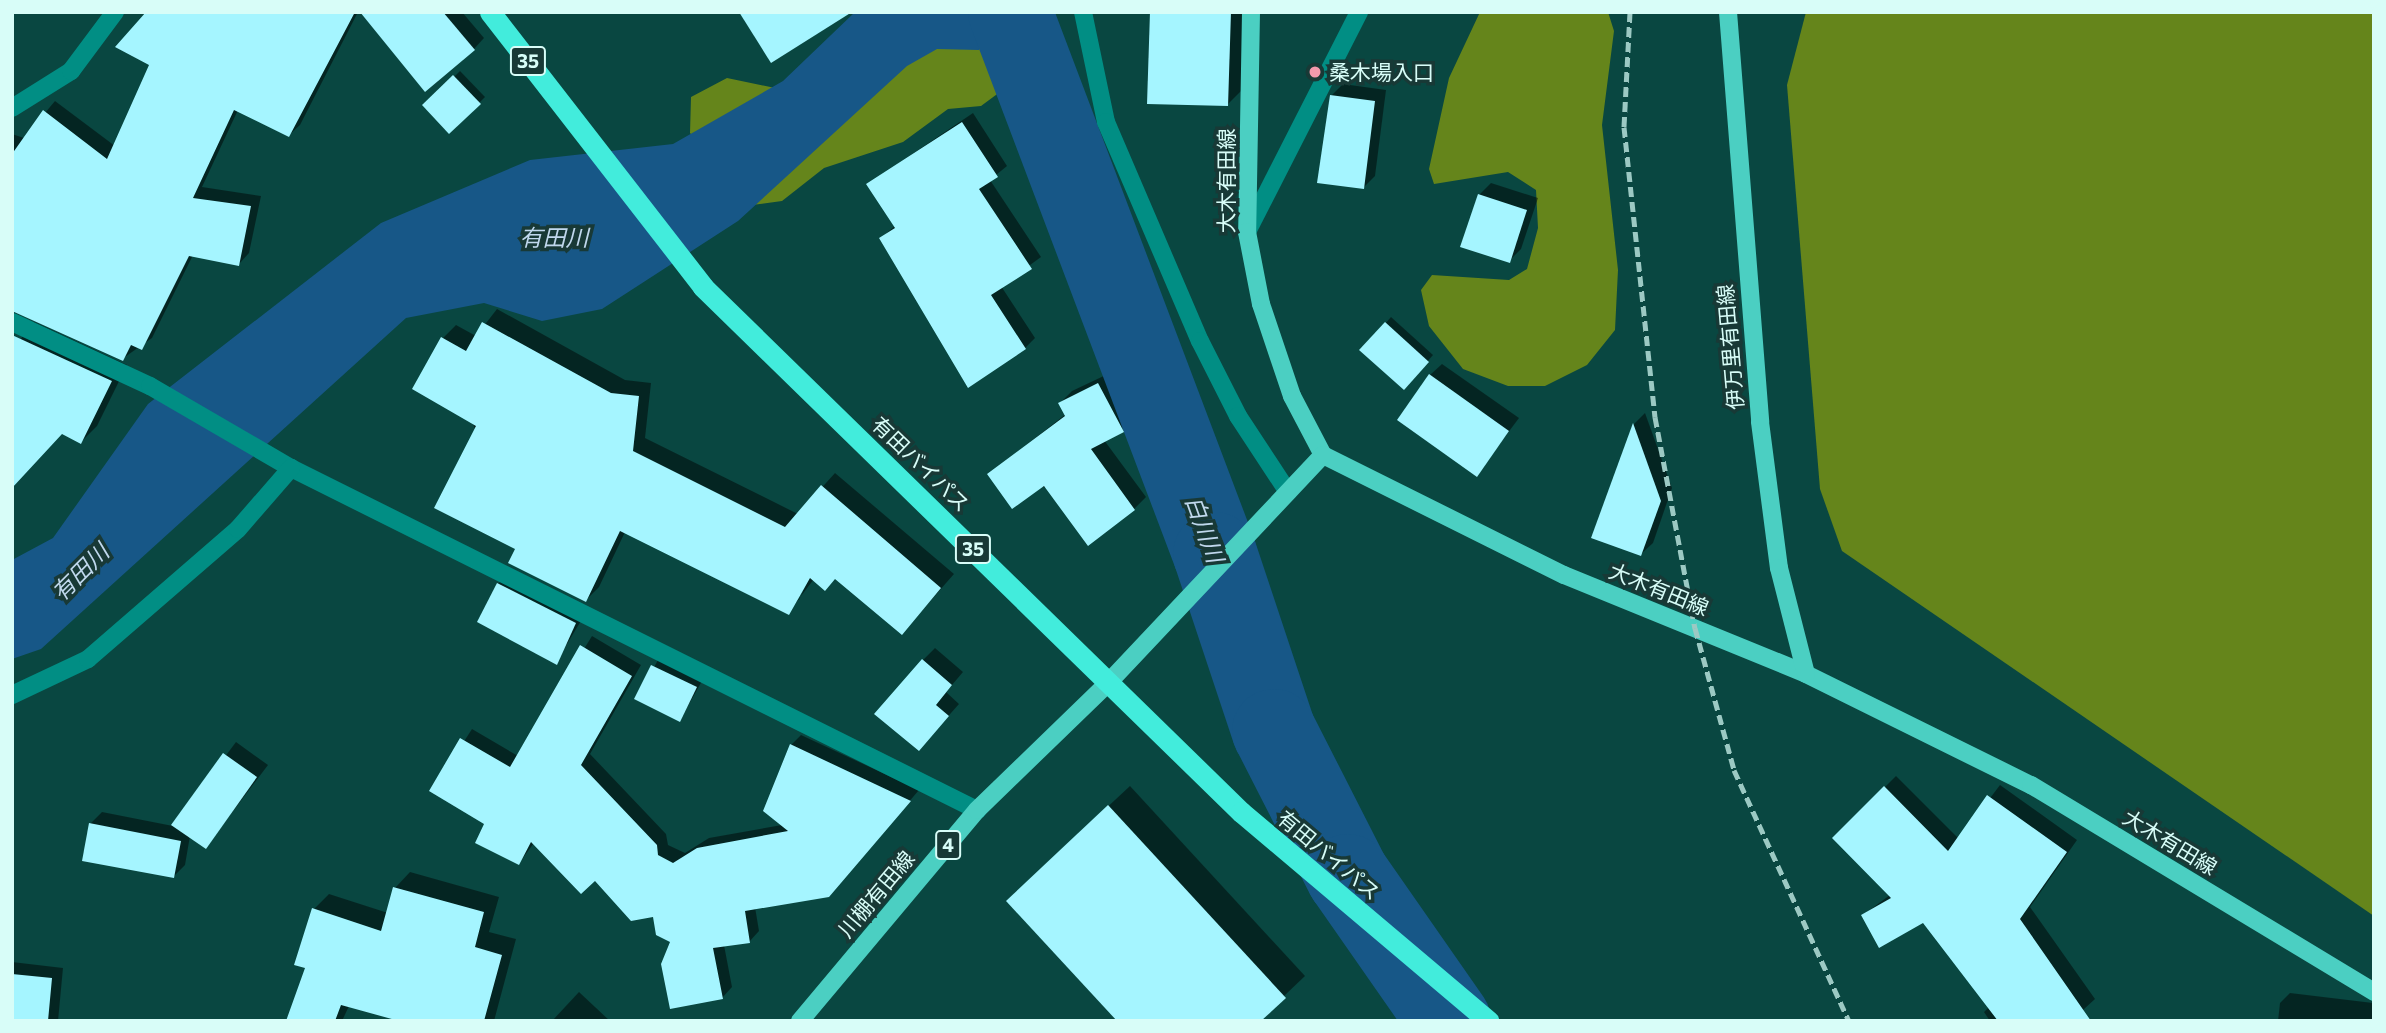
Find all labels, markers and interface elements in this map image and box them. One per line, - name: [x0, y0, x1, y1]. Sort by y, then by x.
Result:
- road number: 35: [509, 45, 547, 76]
- place label: 桑木場入口: [1329, 59, 1434, 85]
- marker: 桑木場入口: [1307, 64, 1323, 80]
- street label: 大木有田線: [1213, 129, 1239, 233]
- water label: 有田川: [520, 223, 588, 251]
- street label: 伊万里有田線: [1712, 283, 1748, 411]
- street label: 有田バイパス: [867, 411, 975, 517]
- water label: 白川川: [1180, 492, 1230, 566]
- road number: 35: [954, 534, 992, 564]
- water label: 有田川: [46, 538, 114, 606]
- street label: 大木有田線: [1606, 558, 1712, 620]
- street label: 大木有田線: [2119, 804, 2221, 880]
- street label: 有田バイパス: [1273, 805, 1385, 905]
- road number: 4: [934, 830, 962, 860]
- street label: 川棚有田線: [833, 846, 919, 942]

